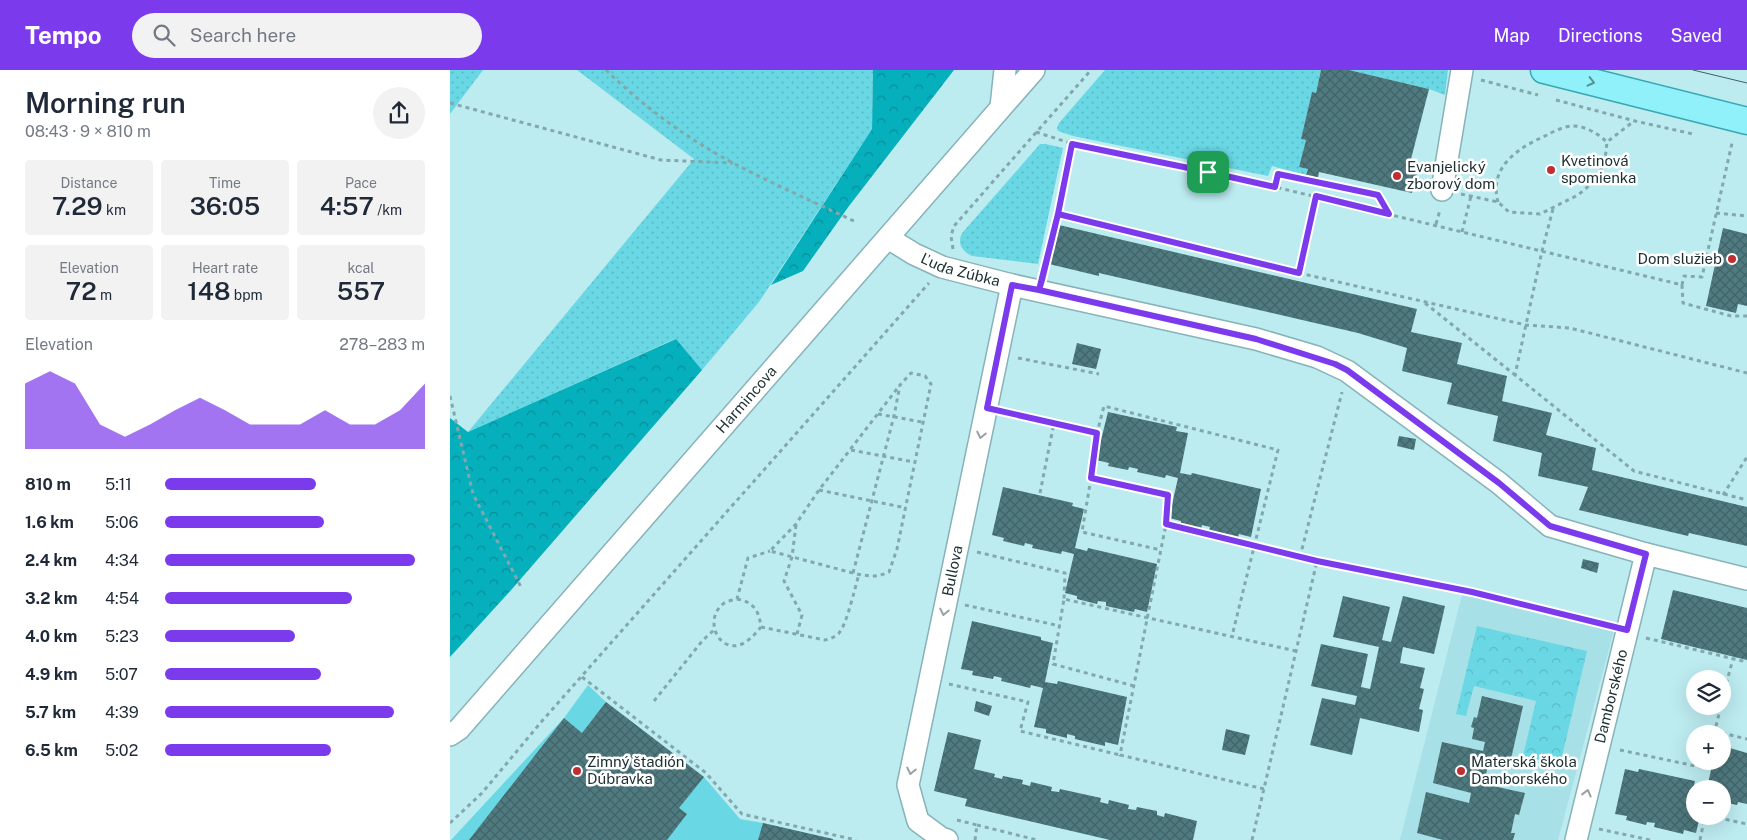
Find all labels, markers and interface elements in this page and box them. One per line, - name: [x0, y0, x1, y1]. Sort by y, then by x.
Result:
- search box: [132, 13, 482, 58]
- text: Tempo: [25, 21, 102, 49]
- icon: search: [150, 21, 178, 49]
- text: Search here: [190, 24, 296, 46]
- text: Map: [1493, 25, 1530, 46]
- text: Directions: [1558, 25, 1643, 46]
- text: Saved: [1671, 25, 1722, 46]
- one-way arrow: [1587, 76, 1596, 87]
- text: Morning run: [25, 86, 186, 119]
- button: share: [373, 87, 425, 139]
- text: 08:43 · 9 × 810 m: [25, 122, 151, 141]
- pin: [1187, 151, 1229, 193]
- place label: Kvetinová spomienka: [1561, 152, 1636, 186]
- icon: arrive: [1194, 158, 1222, 186]
- place label: Evanjelický zborový dom: [1407, 158, 1495, 192]
- marker: Kvetinová spomienka: [1545, 164, 1557, 176]
- marker: Evanjelický zborový dom: [1391, 170, 1403, 182]
- text: Distance: [61, 175, 117, 191]
- text: Time: [209, 175, 241, 191]
- text: Pace: [345, 175, 377, 191]
- text: 7.29: [52, 191, 103, 221]
- text: 36:05: [190, 191, 260, 221]
- text: 4:57: [320, 191, 374, 221]
- text: km: [103, 202, 126, 218]
- text: /km: [374, 202, 402, 218]
- street label: Ľuda Zúbka: [918, 249, 1002, 290]
- place label: Dom služieb: [1638, 250, 1722, 267]
- marker: Dom služieb: [1726, 253, 1738, 265]
- text: Elevation: [59, 260, 119, 276]
- text: Heart rate: [192, 260, 258, 276]
- text: kcal: [347, 260, 375, 276]
- text: 72: [66, 276, 97, 306]
- text: 148: [187, 276, 230, 306]
- text: 557: [337, 276, 385, 306]
- text: m: [97, 287, 112, 303]
- text: bpm: [230, 287, 263, 303]
- text: Elevation: [25, 335, 93, 354]
- text: 278–283 m: [339, 335, 425, 354]
- street label: Harmincova: [712, 362, 780, 436]
- one-way arrow: [976, 431, 987, 440]
- text: 810 m: [25, 475, 71, 494]
- text: 5:11: [105, 475, 132, 494]
- text: 1.6 km: [25, 513, 74, 532]
- text: 5:06: [105, 513, 139, 532]
- street label: Bullova: [938, 544, 966, 598]
- text: 2.4 km: [25, 551, 77, 570]
- text: 4:34: [105, 551, 139, 570]
- text: 3.2 km: [25, 589, 78, 608]
- text: 4:54: [105, 589, 139, 608]
- one-way arrow: [939, 607, 950, 616]
- text: 4.0 km: [25, 627, 77, 646]
- text: 5:23: [105, 627, 139, 646]
- street label: Damborského: [1591, 647, 1630, 745]
- text: 4.9 km: [25, 665, 78, 684]
- text: 5:07: [105, 665, 138, 684]
- map controls: [1686, 670, 1731, 825]
- button: layers: [1686, 670, 1731, 715]
- text: 5.7 km: [25, 703, 76, 722]
- text: 4:39: [105, 703, 139, 722]
- button: +: [1686, 725, 1731, 770]
- text: 6.5 km: [25, 741, 78, 760]
- text: 5:02: [105, 741, 138, 760]
- place label: Zimný štadión Dúbravka: [587, 753, 685, 787]
- place label: Materská škola Damborského: [1471, 753, 1577, 787]
- marker: Zimný štadión Dúbravka: [571, 765, 583, 777]
- marker: Materská škola Damborského: [1455, 765, 1467, 777]
- one-way arrow: [906, 766, 917, 775]
- button: −: [1686, 780, 1731, 825]
- one-way arrow: [1581, 788, 1592, 797]

